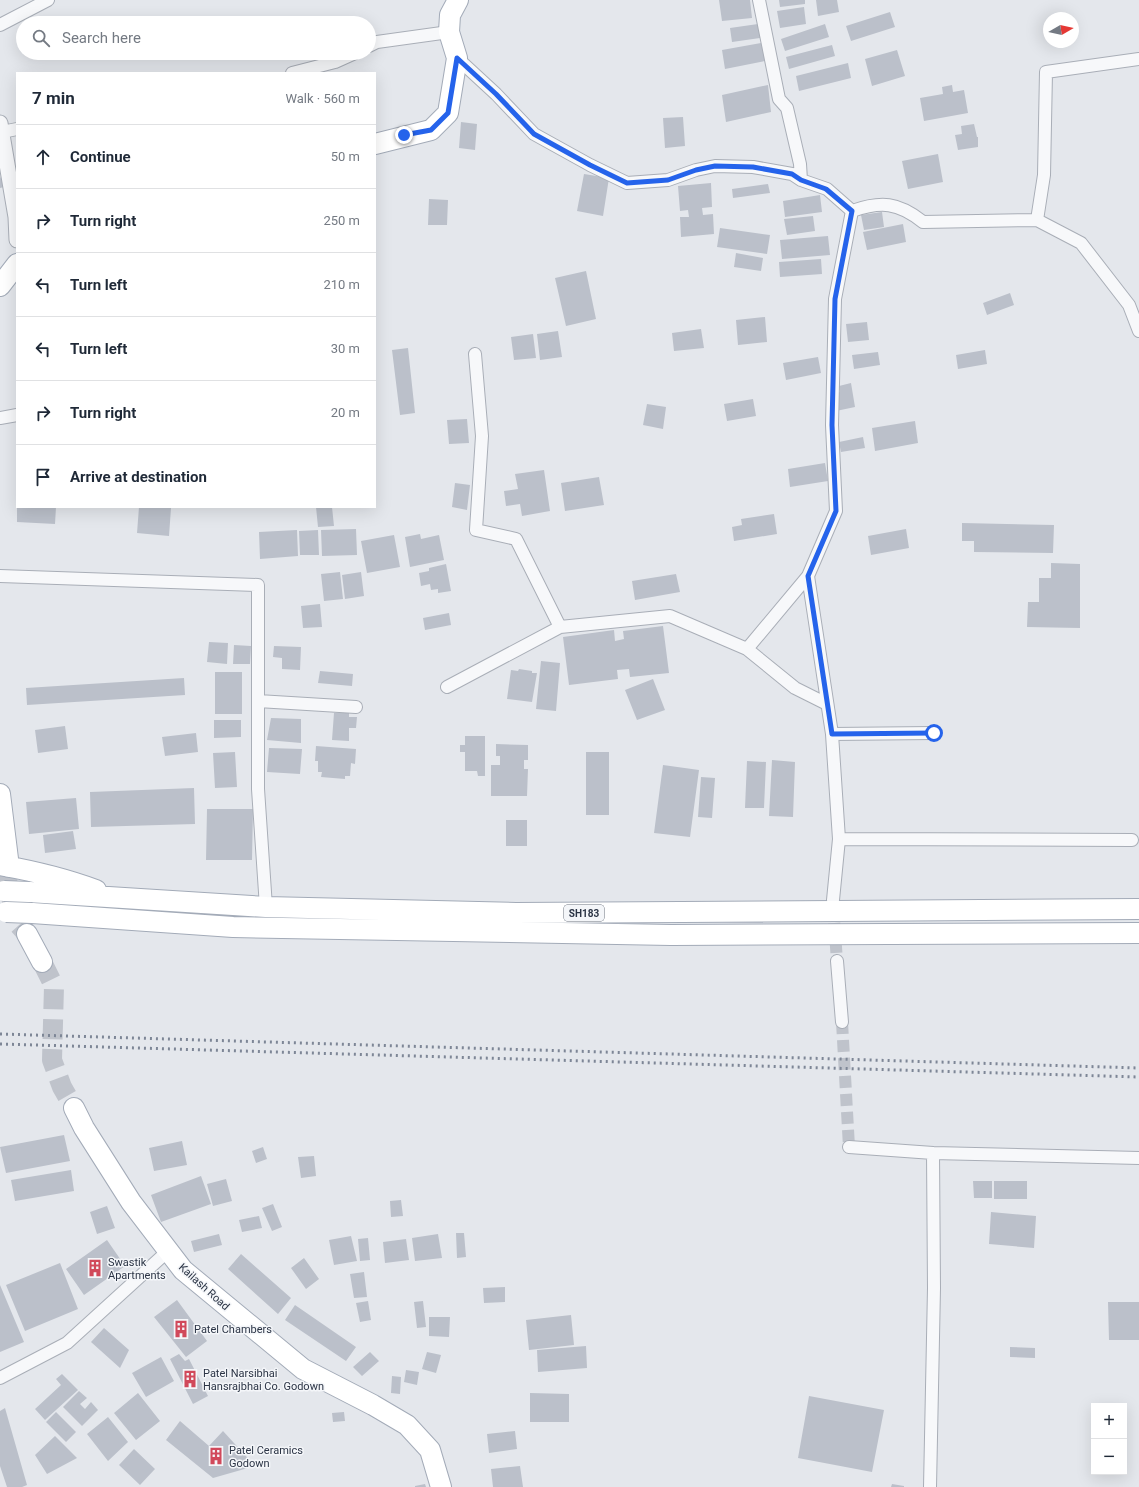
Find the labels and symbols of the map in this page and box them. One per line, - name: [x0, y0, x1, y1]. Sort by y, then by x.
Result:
- north arrow: [1043, 12, 1079, 48]
- route end: [395, 126, 413, 144]
- route start: [925, 724, 943, 742]
- road number: SH183: [564, 905, 604, 921]
- place label: Swastik Apartments: [108, 1256, 166, 1282]
- building icon: Swastik Apartments: [85, 1258, 105, 1278]
- street label: Kailash Road: [176, 1261, 232, 1313]
- building icon: Patel Chambers: [171, 1319, 191, 1339]
- place label: Patel Chambers: [194, 1323, 272, 1336]
- place label: Patel Narsibhai Hansrajbhai Co. Godown: [203, 1367, 324, 1393]
- building icon: Patel Narsibhai Hansrajbhai Co. Godown: [180, 1369, 200, 1389]
- place label: Patel Ceramics Godown: [229, 1444, 303, 1470]
- building icon: Patel Ceramics Godown: [206, 1446, 226, 1466]

